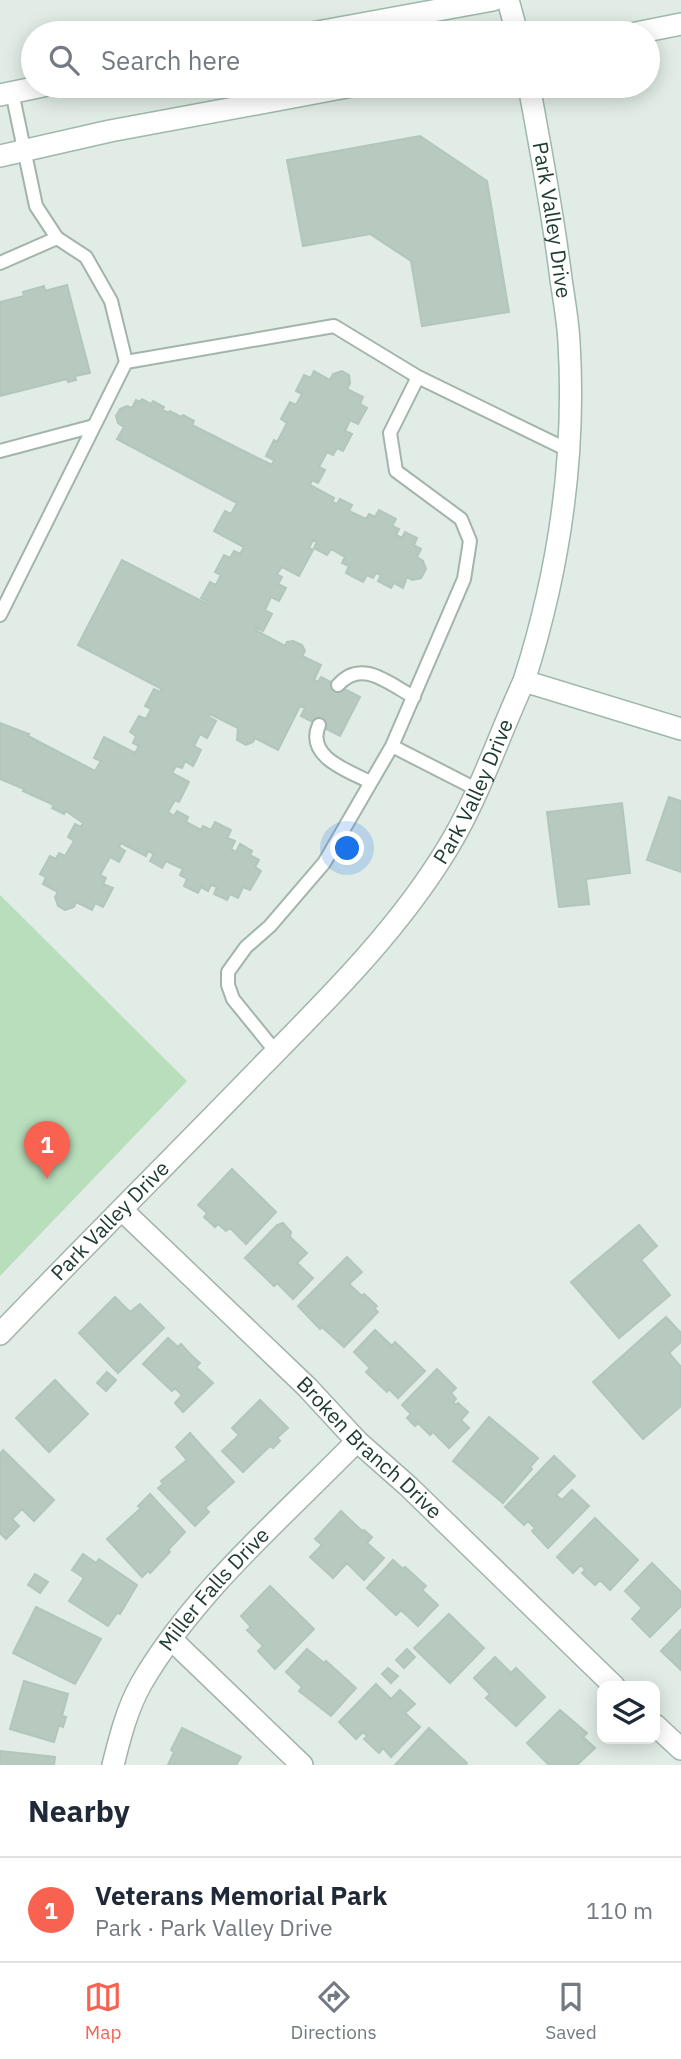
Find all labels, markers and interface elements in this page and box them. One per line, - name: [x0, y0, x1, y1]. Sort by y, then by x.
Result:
- search box: [21, 21, 660, 98]
- icon: search: [45, 41, 83, 79]
- text: Search here: [101, 43, 240, 77]
- street label: Park Valley Drive: [527, 139, 579, 300]
- street label: Park Valley Drive: [426, 714, 519, 869]
- your location: [330, 831, 364, 865]
- pin: 1: [24, 1121, 70, 1179]
- street label: Park Valley Drive: [44, 1154, 175, 1286]
- street label: Broken Branch Drive: [291, 1370, 448, 1524]
- street label: Miller Falls Drive: [152, 1521, 275, 1656]
- map controls: [597, 1681, 660, 1744]
- button: layers: [597, 1681, 660, 1744]
- text: Nearby: [28, 1791, 130, 1830]
- text: Veterans Memorial Park: [95, 1878, 387, 1912]
- text: 1: [44, 1895, 58, 1925]
- text: 110 m: [586, 1895, 653, 1925]
- text: Park · Park Valley Drive: [95, 1912, 333, 1942]
- tab: Map: [84, 1978, 122, 2044]
- tab: Directions: [290, 1978, 377, 2044]
- tab: Saved: [545, 1978, 597, 2044]

